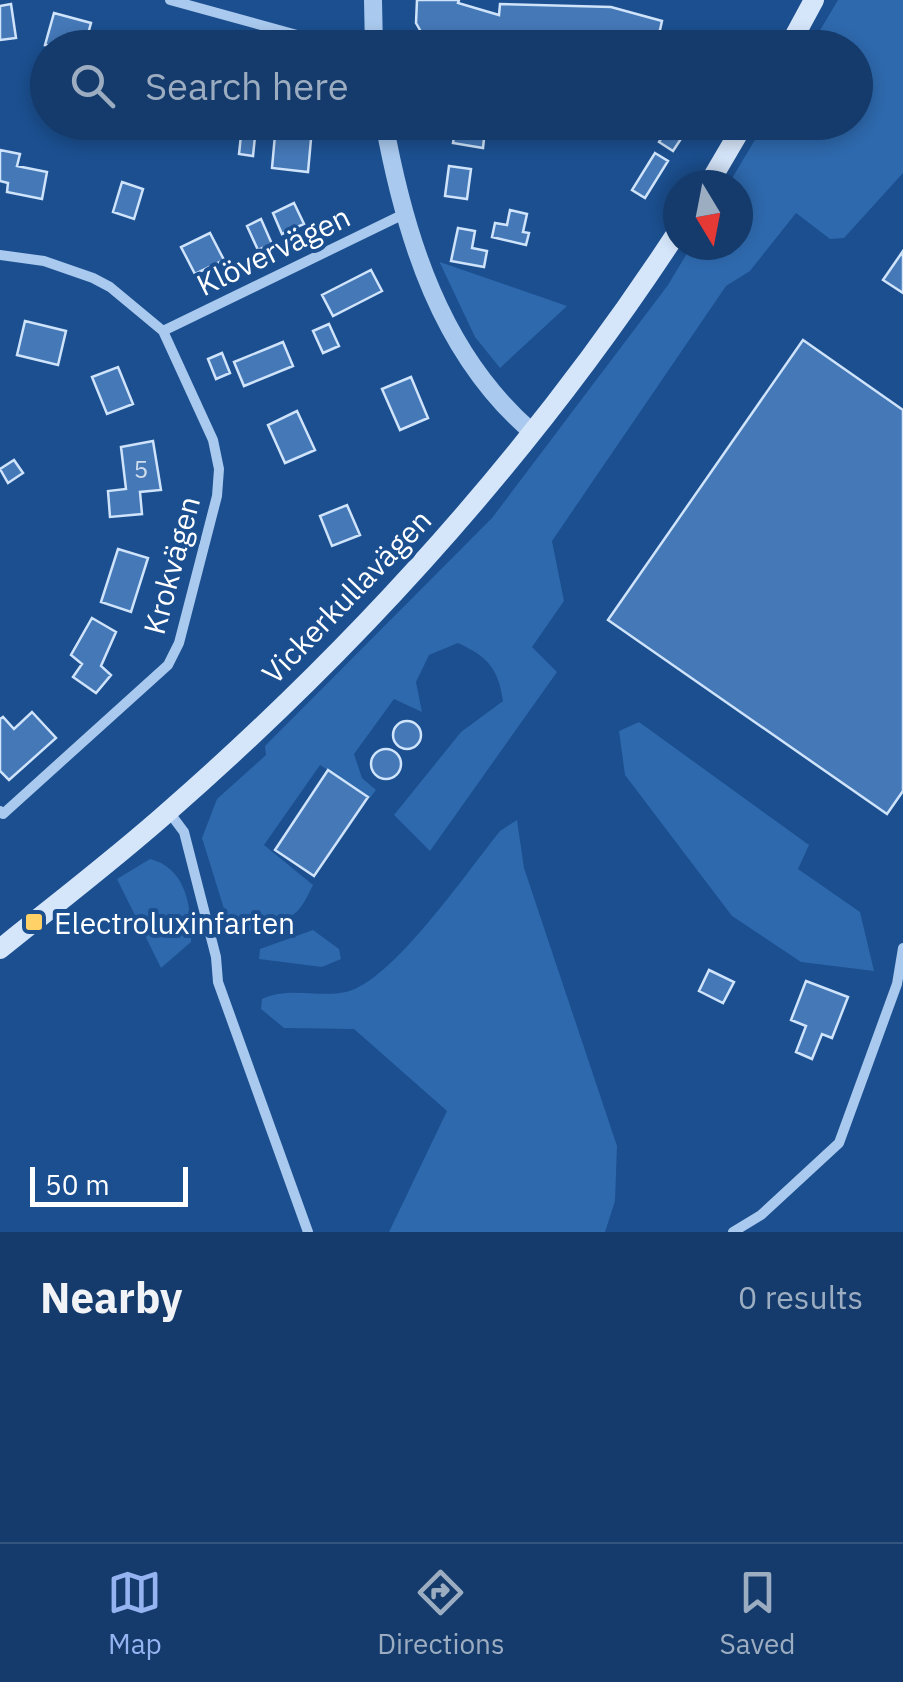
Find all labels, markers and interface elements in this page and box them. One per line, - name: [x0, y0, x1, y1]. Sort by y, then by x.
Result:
- search box: [30, 30, 873, 140]
- icon: search: [65, 58, 120, 113]
- text: Search here: [145, 61, 349, 110]
- north arrow: [663, 170, 753, 260]
- street label: Klövervägen: [190, 196, 356, 304]
- house number: 5: [133, 452, 149, 485]
- street label: Krokvägen: [134, 492, 208, 638]
- street label: Vickerkullavägen: [253, 501, 439, 691]
- place label: Electroluxinfarten: [54, 903, 295, 942]
- marker: Electroluxinfarten: [23, 911, 45, 933]
- scale bar: [30, 1162, 188, 1206]
- text: 50 m: [45, 1166, 110, 1203]
- text: Nearby: [40, 1270, 182, 1325]
- text: 0 results: [738, 1276, 863, 1318]
- tab: Map: [107, 1565, 162, 1662]
- tab: Directions: [377, 1565, 505, 1662]
- tab: Saved: [719, 1565, 796, 1662]

